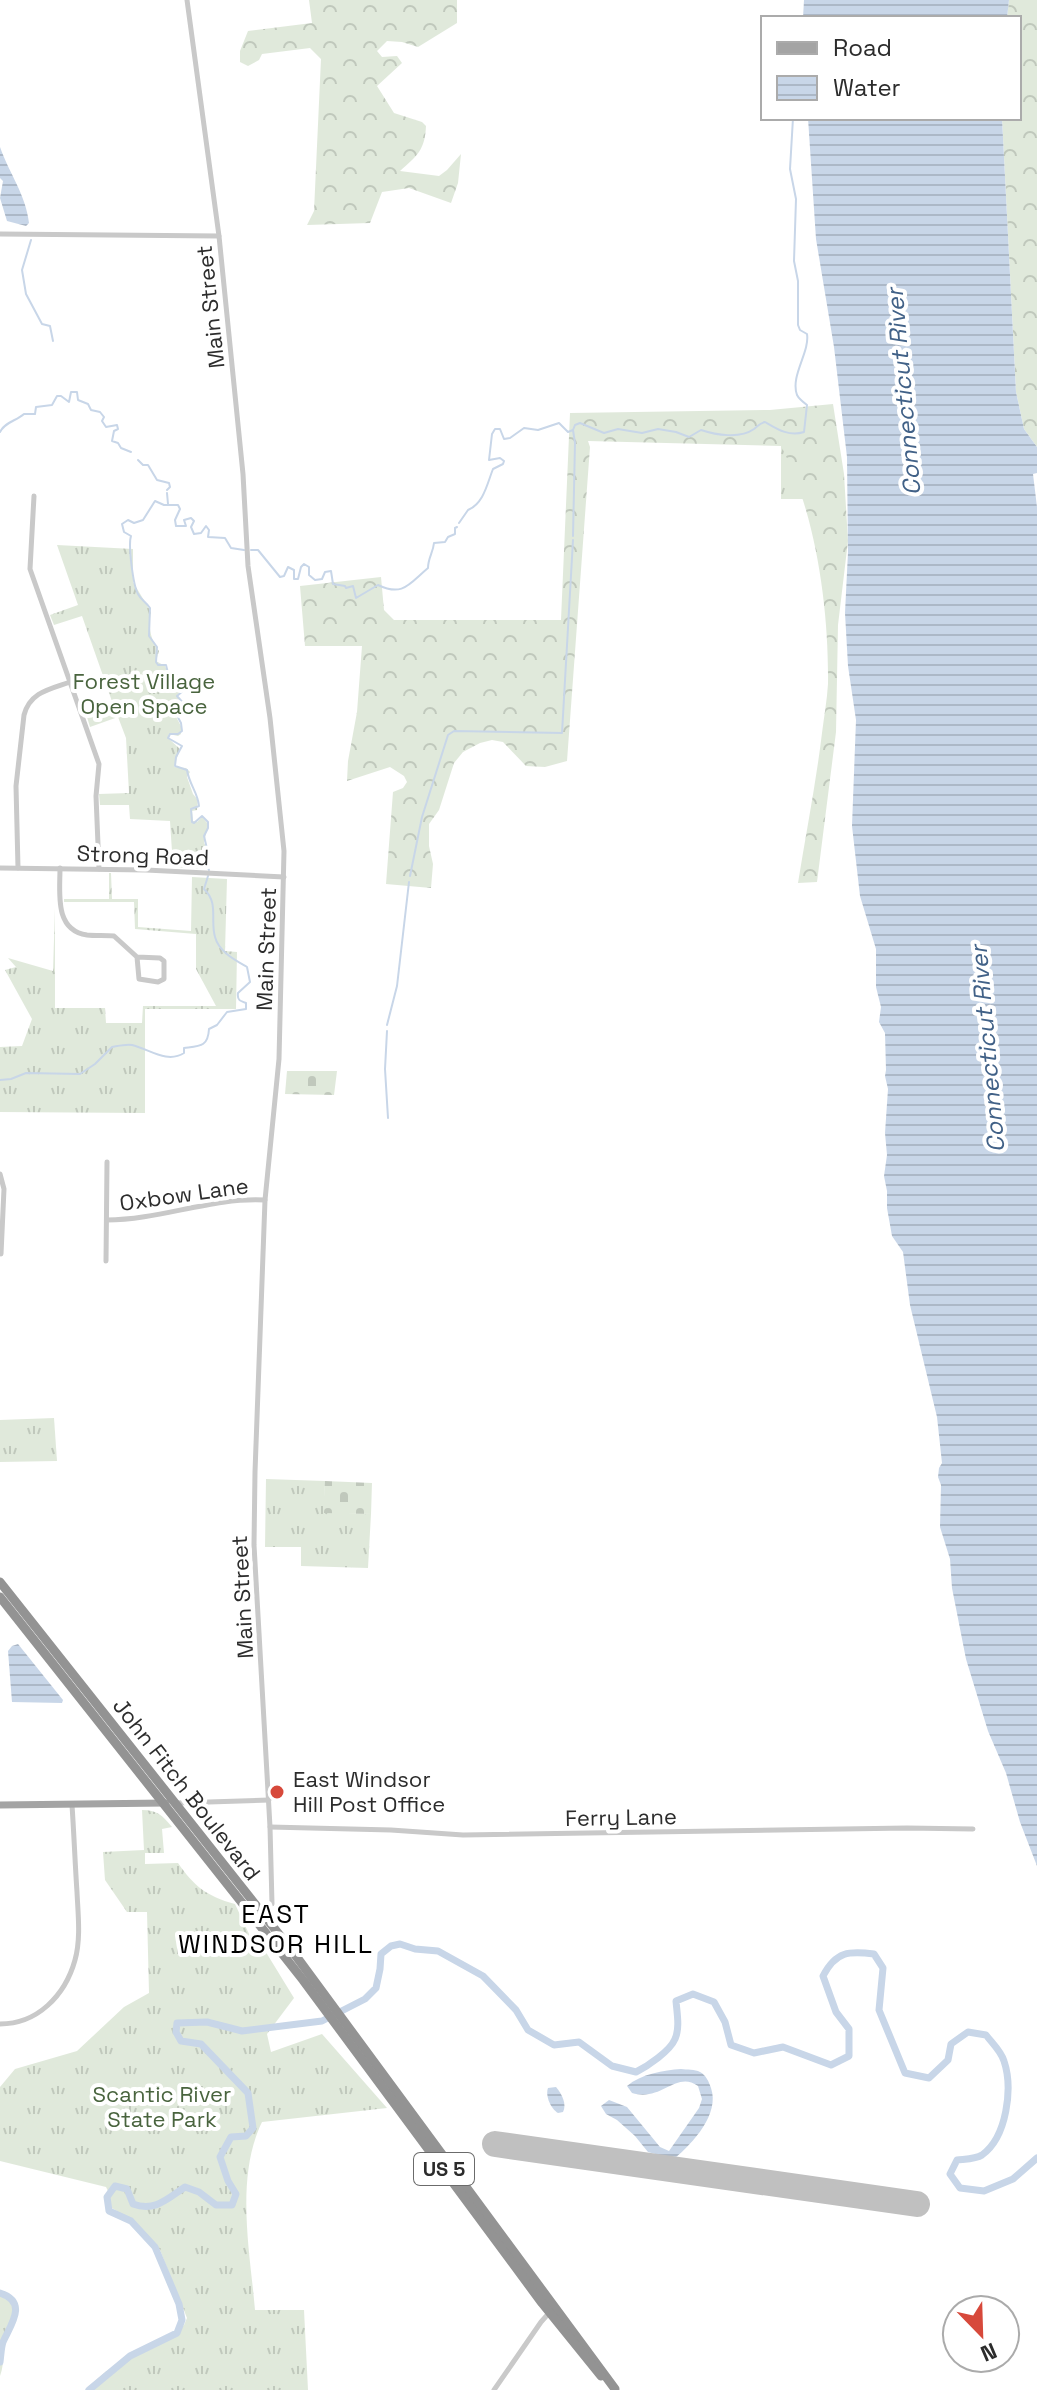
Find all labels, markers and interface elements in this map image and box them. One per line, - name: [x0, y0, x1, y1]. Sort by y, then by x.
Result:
- legend: [761, 16, 1021, 120]
- text: Road: [833, 32, 892, 63]
- text: Water: [833, 72, 901, 103]
- street label: Main Street: [190, 244, 230, 370]
- water label: Connecticut River: [878, 284, 927, 497]
- park label: Forest Village Open Space: [73, 667, 215, 720]
- street label: Strong Road: [76, 839, 210, 871]
- street label: Main Street: [250, 887, 282, 1011]
- water label: Connecticut River: [962, 941, 1011, 1154]
- street label: Oxbow Lane: [118, 1171, 250, 1217]
- street label: Main Street: [225, 1535, 259, 1659]
- street label: John Fitch Boulevard: [107, 1692, 267, 1886]
- place label: East Windsor Hill Post Office: [293, 1765, 445, 1818]
- marker: East Windsor Hill Post Office: [268, 1783, 286, 1801]
- street label: Ferry Lane: [565, 1802, 677, 1832]
- district label: EAST WINDSOR HILL: [178, 1897, 374, 1961]
- park label: Scantic River State Park: [93, 2080, 231, 2133]
- road number: US 5: [414, 2153, 474, 2185]
- north arrow: [941, 2294, 1021, 2374]
- text: N: [977, 2337, 1001, 2368]

